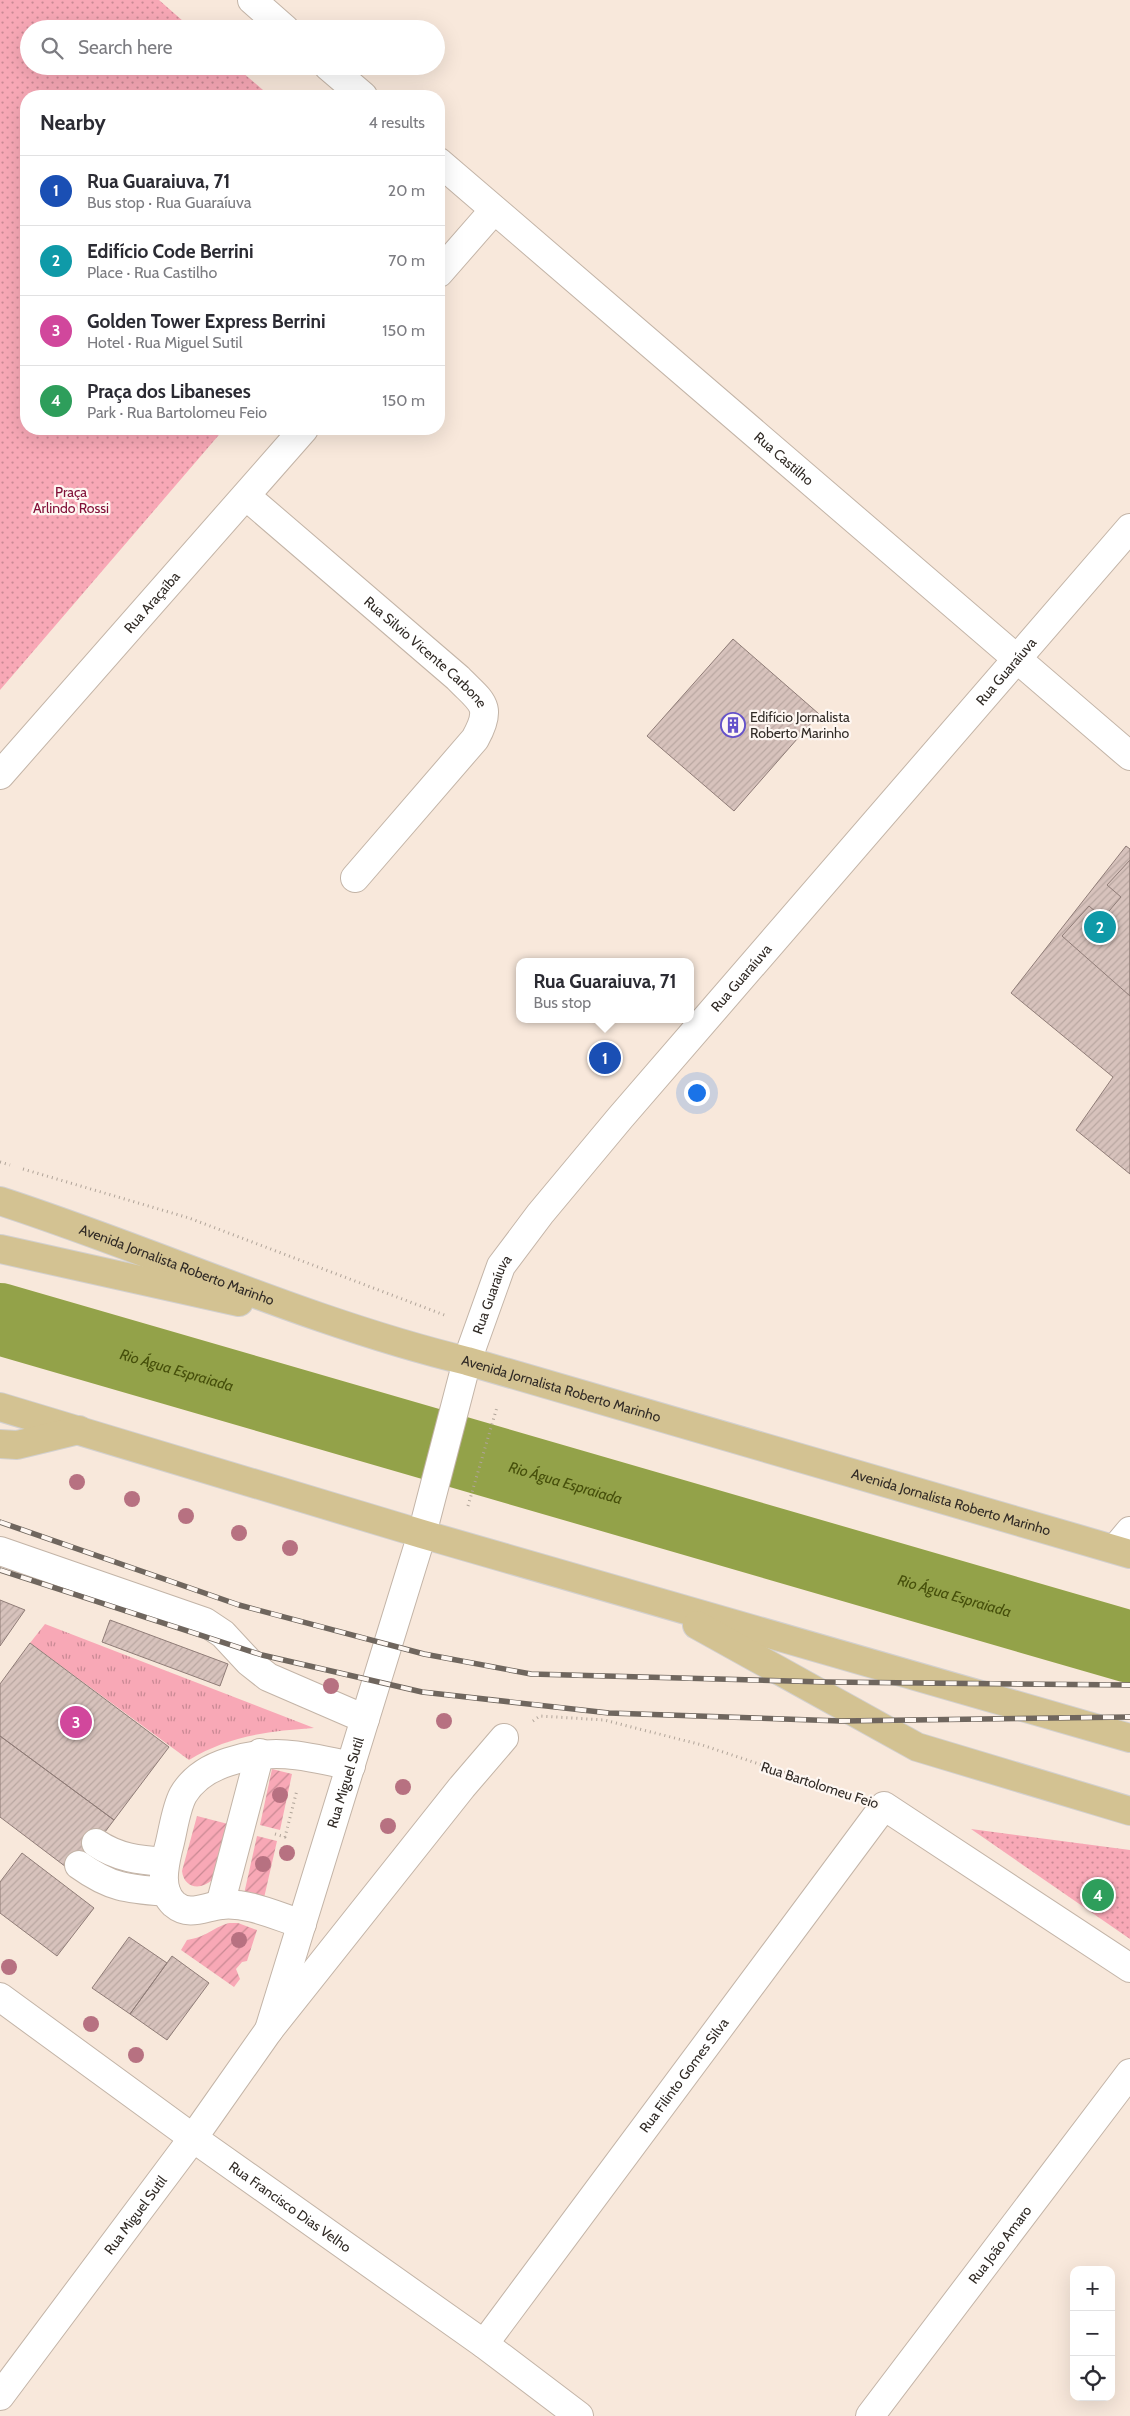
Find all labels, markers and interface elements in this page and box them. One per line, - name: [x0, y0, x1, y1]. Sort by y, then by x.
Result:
- search box: [20, 20, 445, 75]
- icon: search: [38, 34, 66, 62]
- text: Search here: [78, 36, 172, 59]
- text: Nearby: [40, 110, 106, 135]
- text: 4 results: [368, 113, 425, 132]
- text: Rua Guaraiuva, 71: [87, 170, 230, 193]
- text: 1: [53, 181, 59, 200]
- text: 20 m: [388, 181, 425, 200]
- text: Bus stop · Rua Guaraíuva: [87, 193, 251, 212]
- text: Edifício Code Berrini: [87, 240, 254, 263]
- text: 2: [52, 251, 60, 270]
- text: 70 m: [388, 251, 425, 270]
- text: Place · Rua Castilho: [87, 263, 217, 282]
- text: Golden Tower Express Berrini: [87, 310, 326, 333]
- text: 3: [52, 321, 60, 340]
- text: 150 m: [382, 321, 425, 340]
- text: Hotel · Rua Miguel Sutil: [87, 333, 243, 352]
- text: Praça dos Libaneses: [87, 380, 251, 403]
- text: 4: [51, 391, 61, 410]
- text: 150 m: [382, 391, 425, 410]
- text: Park · Rua Bartolomeu Feio: [87, 403, 267, 422]
- street label: Rua Castilho: [751, 428, 818, 489]
- park label: Praça Arlindo Rossi: [33, 483, 109, 517]
- street label: Rua Araçaíba: [120, 568, 184, 637]
- street label: Rua Silvio Vicente Carbone: [360, 592, 491, 711]
- street label: Rua Guaraíuva: [972, 634, 1040, 709]
- place label: Edifício Jornalista Roberto Marinho: [750, 708, 850, 742]
- building icon: Edifício Jornalista Roberto Marinho: [720, 712, 746, 738]
- pin: 2: [1084, 908, 1116, 946]
- street label: Rua Guaraíuva: [707, 940, 776, 1015]
- popup: [516, 958, 694, 1023]
- text: Rua Guaraiuva, 71: [533, 970, 677, 993]
- text: Bus stop: [533, 993, 591, 1012]
- pin: 1: [589, 1039, 621, 1077]
- your location: [684, 1080, 710, 1106]
- street label: Avenida Jornalista Roberto Marinho: [77, 1220, 277, 1309]
- street label: Rua Guaraíuva: [468, 1251, 516, 1336]
- water label: Rio Água Espraiada: [118, 1345, 236, 1395]
- street label: Avenida Jornalista Roberto Marinho: [460, 1351, 663, 1426]
- water label: Rio Água Espraiada: [507, 1458, 625, 1508]
- street label: Avenida Jornalista Roberto Marinho: [849, 1464, 1053, 1540]
- water label: Rio Água Espraiada: [896, 1571, 1013, 1621]
- pin: 3: [60, 1703, 92, 1741]
- street label: Rua Miguel Sutil: [323, 1734, 368, 1830]
- street label: Rua Bartolomeu Feio: [759, 1757, 881, 1813]
- pin: 4: [1082, 1876, 1114, 1914]
- street label: Rua Filinto Gomes Silva: [635, 2014, 733, 2136]
- street label: Rua Francisco Dias Velho: [225, 2157, 355, 2256]
- street label: Rua Miguel Sutil: [100, 2171, 171, 2258]
- street label: Rua João Amaro: [964, 2202, 1036, 2287]
- map controls: [1070, 2266, 1115, 2401]
- button: +: [1070, 2266, 1115, 2311]
- button: −: [1070, 2311, 1115, 2356]
- button: locate: [1070, 2356, 1115, 2401]

